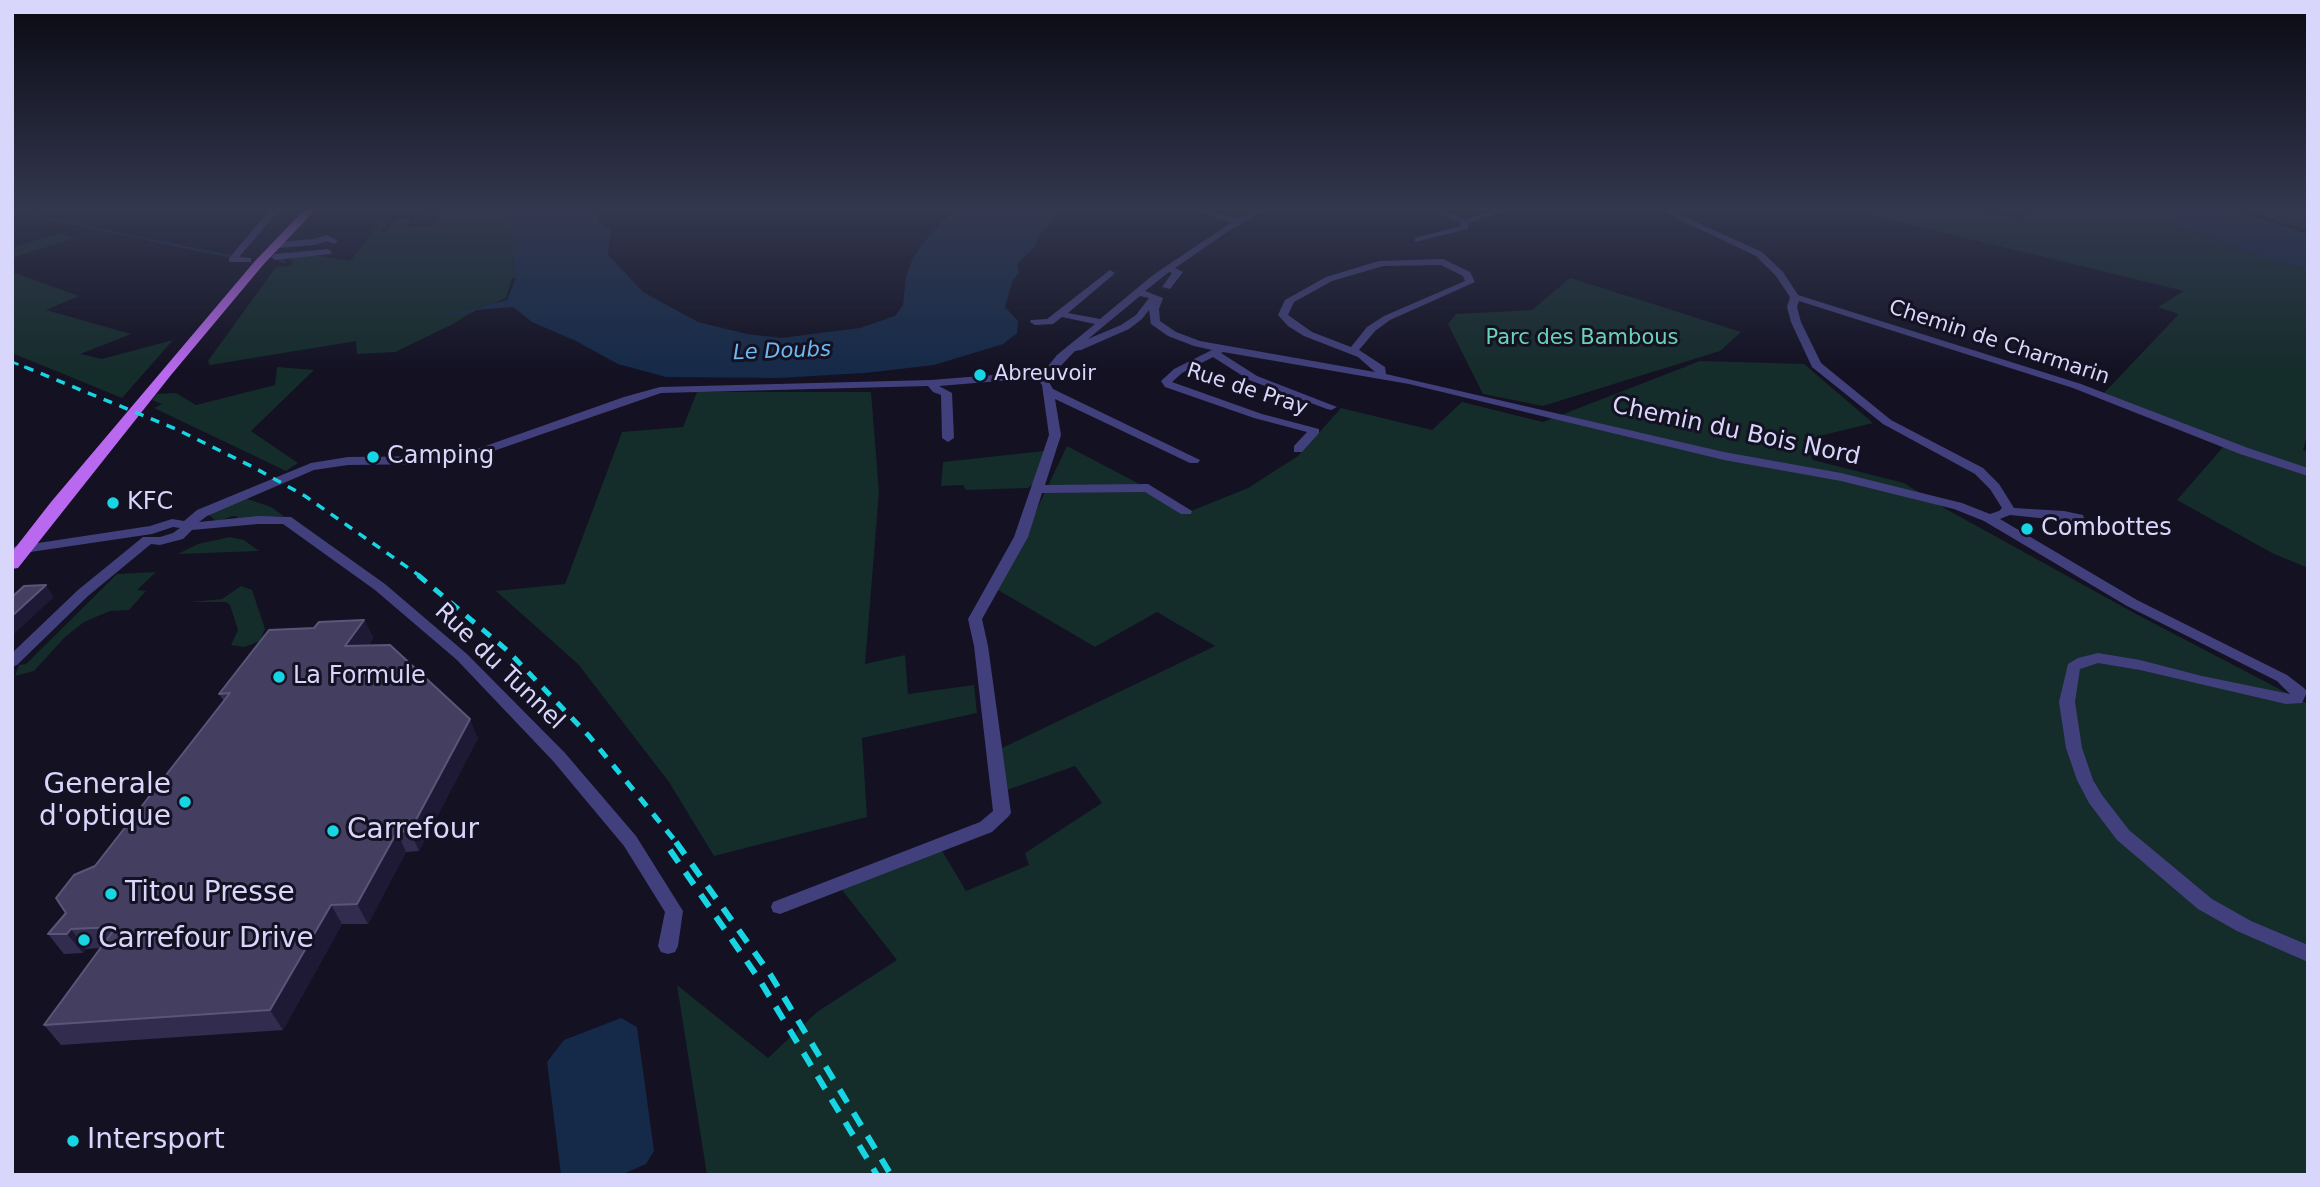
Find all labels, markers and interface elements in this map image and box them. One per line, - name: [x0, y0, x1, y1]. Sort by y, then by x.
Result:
- street label: Chemin de Charmarin: [1886, 295, 2112, 391]
- park label: Parc des Bambous: [1485, 326, 1679, 352]
- water label: Le Doubs: [733, 338, 831, 366]
- street label: Rue de Pray: [1183, 359, 1311, 421]
- place label: Abreuvoir: [994, 362, 1096, 388]
- marker: Abreuvoir: [972, 367, 988, 383]
- street label: Chemin du Bois Nord: [1609, 392, 1863, 472]
- place label: Camping: [387, 443, 494, 471]
- marker: Camping: [365, 449, 381, 465]
- place label: KFC: [127, 489, 173, 517]
- marker: KFC: [105, 495, 121, 511]
- place label: Combottes: [2041, 515, 2172, 543]
- marker: Combottes: [2019, 521, 2035, 537]
- street label: Rue du Tunnel: [428, 598, 570, 736]
- place label: La Formule: [293, 663, 426, 691]
- marker: La Formule: [271, 669, 287, 685]
- place label: Generale d'optique: [39, 769, 171, 835]
- marker: Generale d'optique: [177, 794, 193, 810]
- place label: Carrefour: [347, 814, 479, 848]
- marker: Carrefour: [325, 823, 341, 839]
- place label: Titou Presse: [125, 877, 295, 911]
- marker: Titou Presse: [103, 886, 119, 902]
- place label: Carrefour Drive: [98, 923, 314, 957]
- marker: Carrefour Drive: [76, 932, 92, 948]
- place label: Intersport: [87, 1124, 225, 1158]
- marker: Intersport: [65, 1133, 81, 1149]

